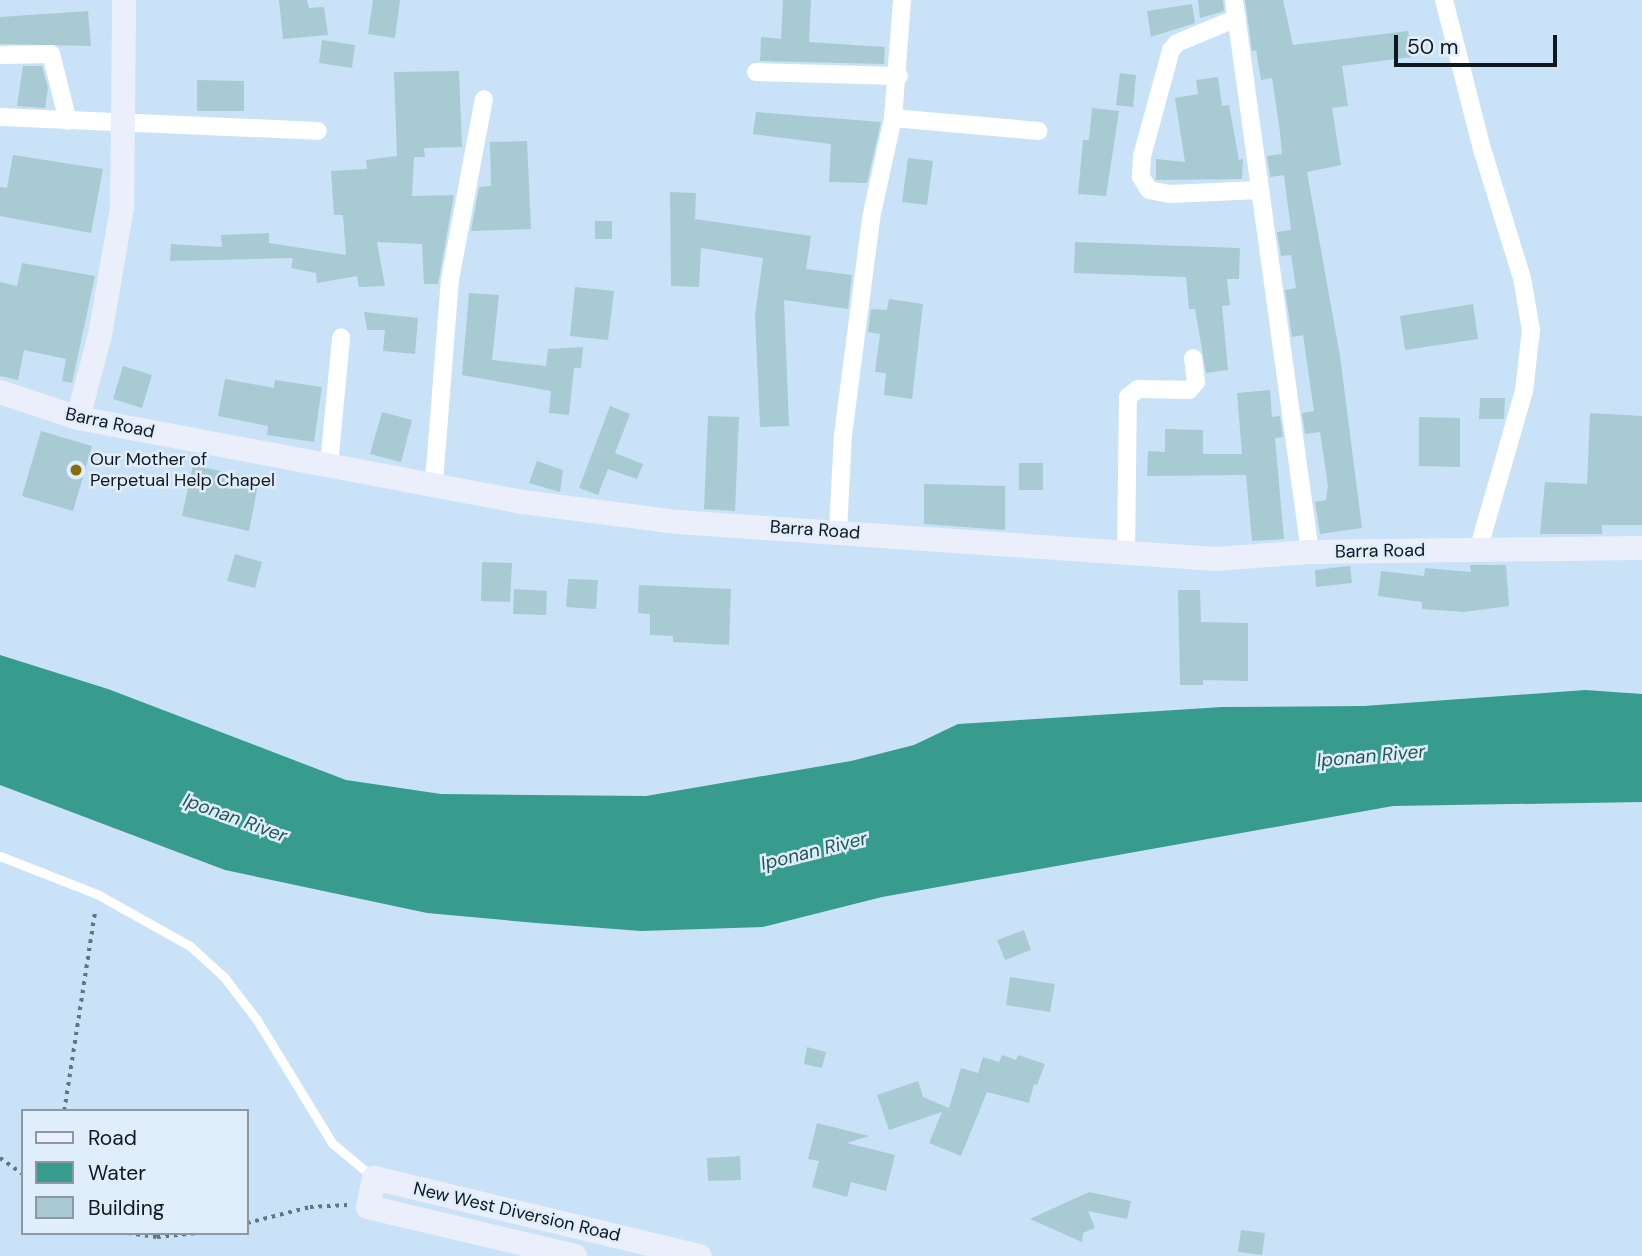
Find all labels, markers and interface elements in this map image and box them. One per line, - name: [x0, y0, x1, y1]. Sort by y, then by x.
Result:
- scale bar: [1397, 21, 1560, 65]
- text: 50 m: [1407, 33, 1458, 61]
- street label: Barra Road: [64, 403, 156, 443]
- place label: Our Mother of Perpetual Help Chapel: [90, 449, 275, 491]
- marker: Our Mother of Perpetual Help Chapel: [68, 462, 84, 478]
- street label: Barra Road: [769, 516, 861, 544]
- street label: Barra Road: [1335, 539, 1425, 563]
- water label: Iponan River: [1316, 740, 1426, 772]
- water label: Iponan River: [180, 789, 290, 847]
- water label: Iponan River: [758, 827, 870, 875]
- legend: [21, 1109, 248, 1235]
- text: Road: [88, 1124, 137, 1152]
- text: Water: [88, 1159, 146, 1187]
- street label: New West Diversion Road: [411, 1178, 623, 1246]
- text: Building: [88, 1194, 164, 1222]

